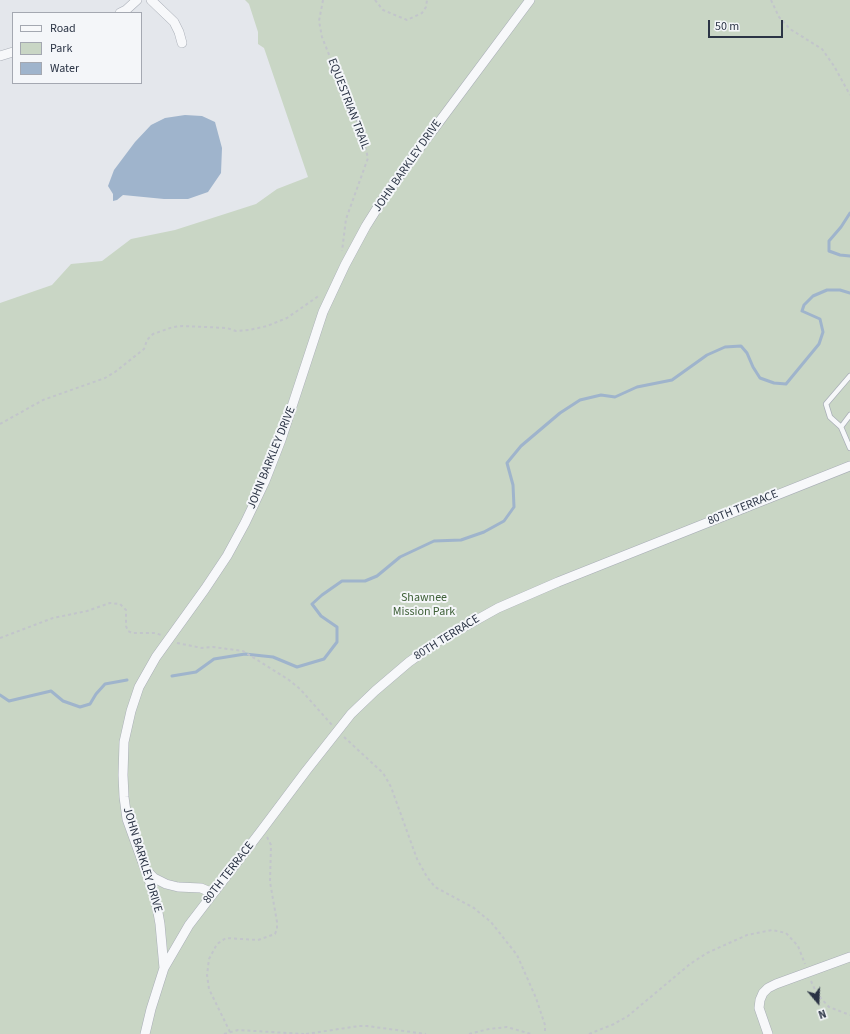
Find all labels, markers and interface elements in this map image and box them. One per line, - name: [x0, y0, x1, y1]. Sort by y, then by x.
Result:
- legend: [12, 12, 142, 84]
- scale bar: [710, 12, 785, 38]
- text: 50 m: [715, 18, 739, 35]
- text: Road: [50, 20, 76, 37]
- text: Park: [50, 40, 72, 57]
- street label: EQUESTRIAN TRAIL: [324, 56, 372, 152]
- text: Water: [50, 60, 79, 77]
- street label: JOHN BARKLEY DRIVE: [371, 117, 445, 215]
- street label: JOHN BARKLEY DRIVE: [245, 405, 299, 511]
- street label: 80TH TERRACE: [706, 487, 780, 529]
- park label: Shawnee Mission Park: [393, 591, 455, 619]
- street label: 80TH TERRACE: [412, 612, 482, 664]
- street label: JOHN BARKLEY DRIVE: [119, 806, 165, 914]
- street label: 80TH TERRACE: [200, 839, 258, 907]
- north arrow: [798, 982, 838, 1022]
- text: N: [816, 1006, 828, 1022]

